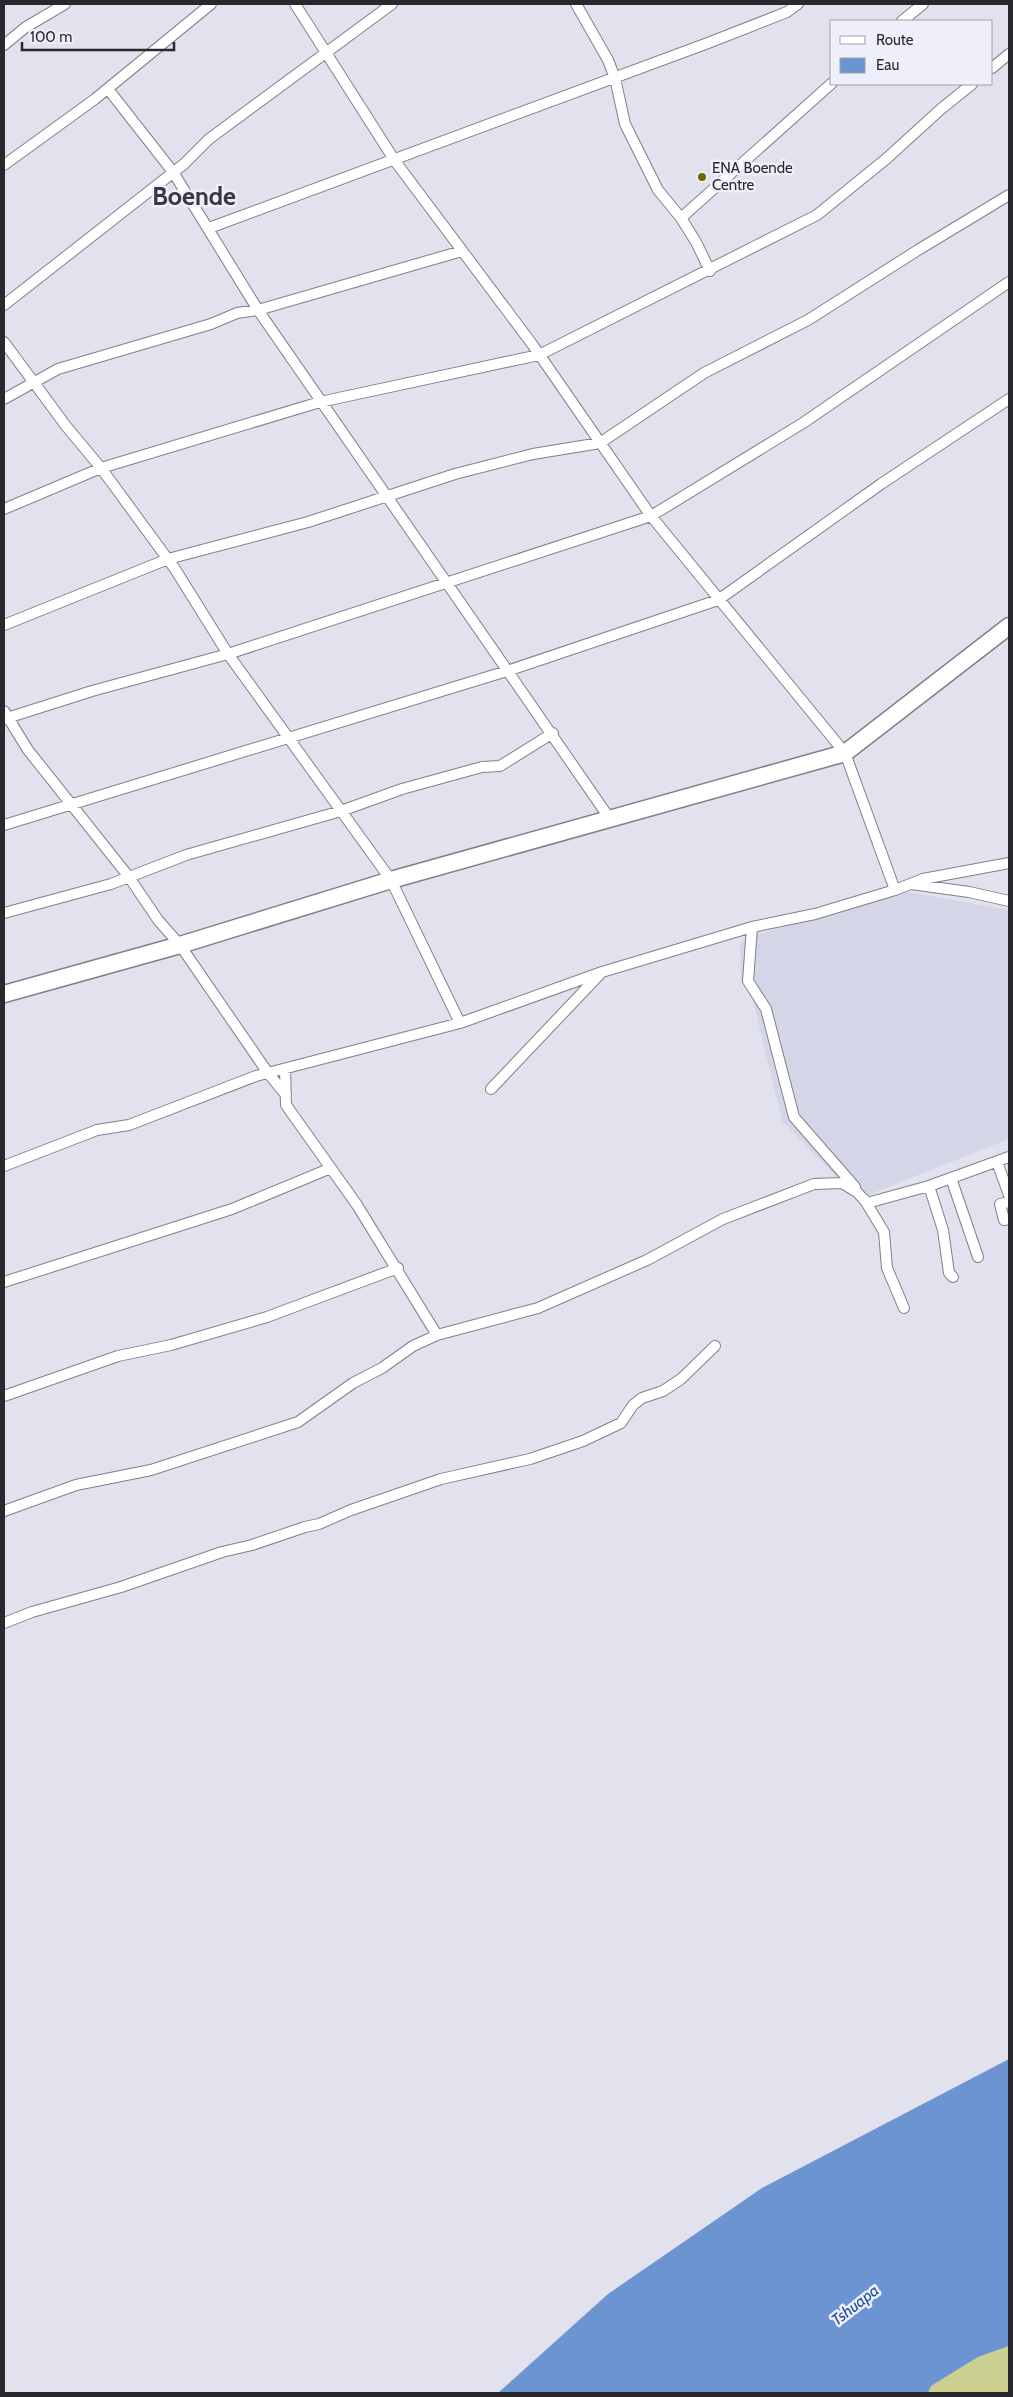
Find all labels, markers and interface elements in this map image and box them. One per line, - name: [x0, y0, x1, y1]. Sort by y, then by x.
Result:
- scale bar: [22, 20, 175, 52]
- legend: [830, 20, 993, 85]
- text: 100 m: [30, 28, 72, 46]
- text: Route: [876, 31, 914, 49]
- text: Eau: [876, 56, 899, 74]
- place label: ENA Boende Centre: [712, 159, 793, 194]
- marker: ENA Boende Centre: [696, 171, 708, 183]
- district label: Boende: [152, 181, 236, 211]
- water label: Tshuapa: [827, 2281, 883, 2329]

